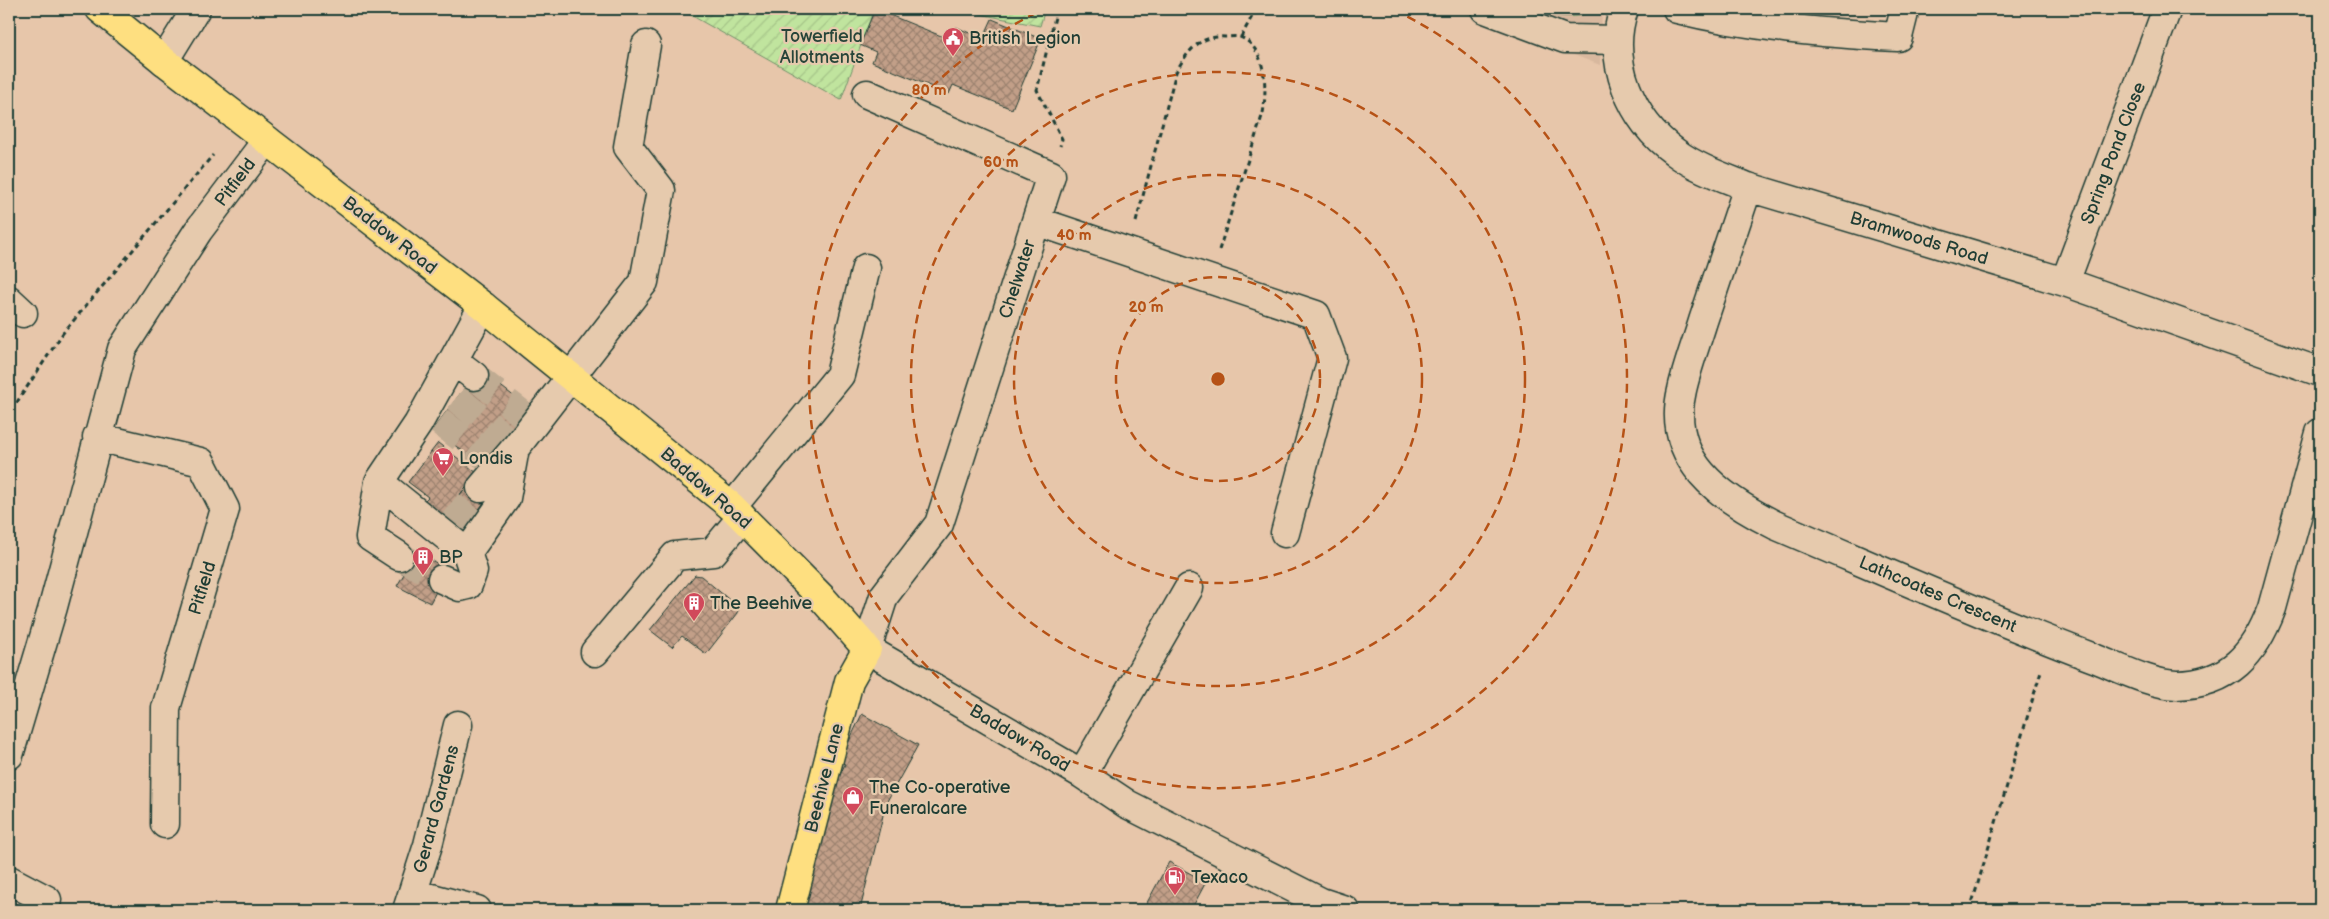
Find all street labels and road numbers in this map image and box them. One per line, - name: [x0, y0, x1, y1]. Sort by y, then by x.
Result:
- street label: Spring Pond Close: [2077, 79, 2150, 227]
- street label: Pitfield: [211, 154, 260, 210]
- street label: Baddow Road: [338, 192, 441, 279]
- street label: Bramwoods Road: [1847, 207, 1990, 269]
- street label: Chelwater: [995, 237, 1040, 321]
- street label: Baddow Road: [656, 443, 755, 534]
- street label: Lathcoates Crescent: [1856, 552, 2020, 637]
- street label: Pitfield: [184, 559, 221, 617]
- street label: Baddow Road: [966, 700, 1074, 777]
- street label: Beehive Lane: [801, 721, 848, 835]
- street label: Gerard Gardens: [409, 743, 464, 875]

